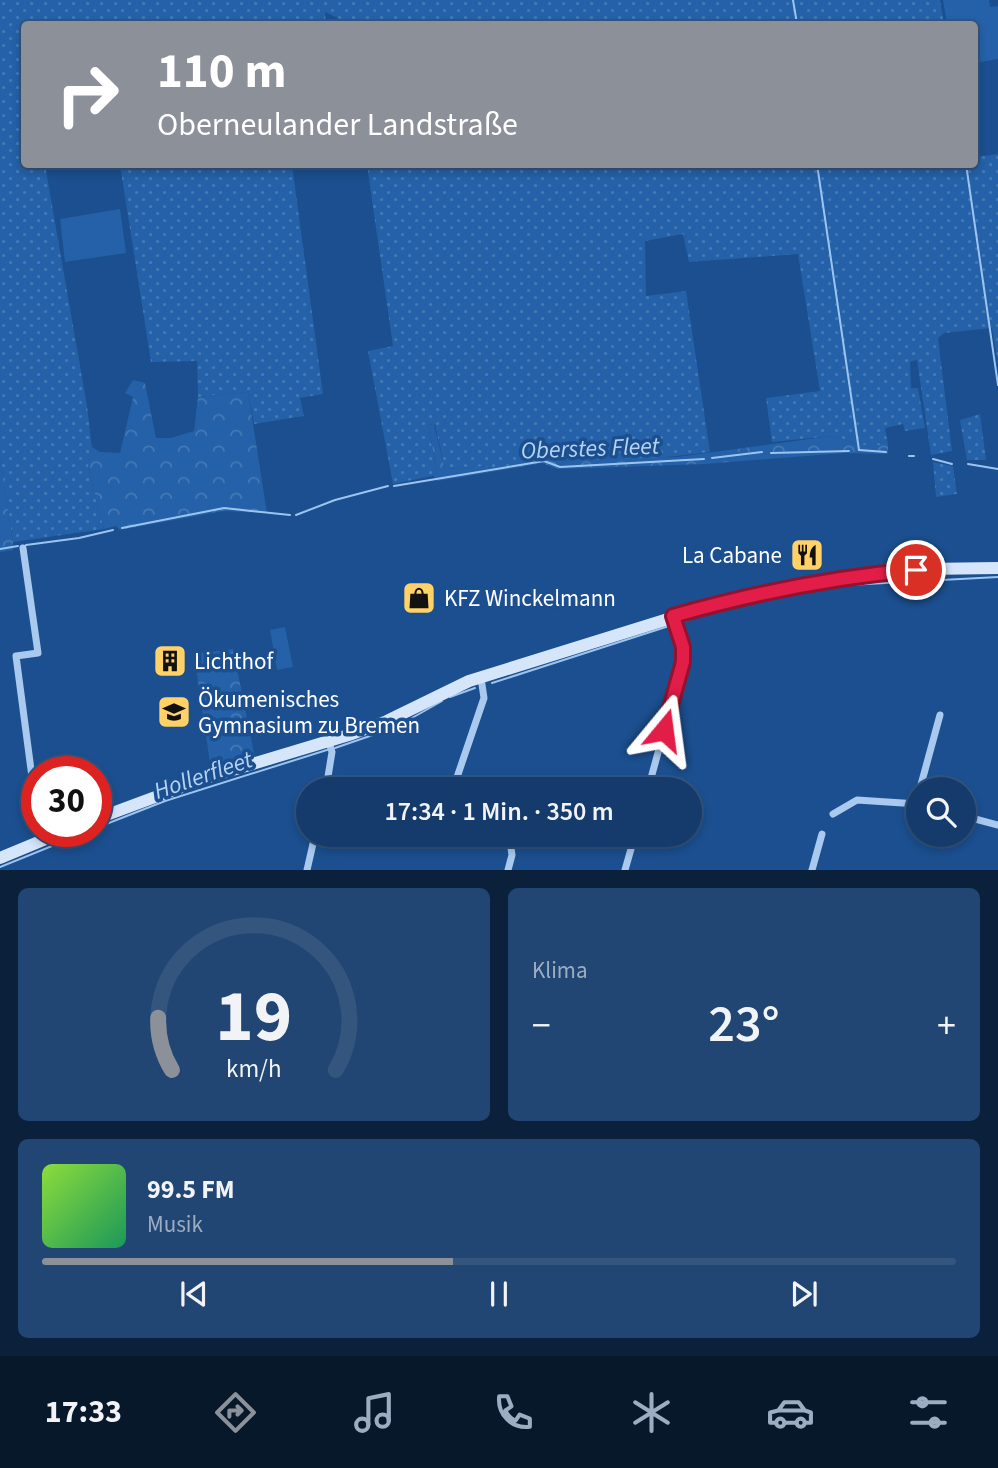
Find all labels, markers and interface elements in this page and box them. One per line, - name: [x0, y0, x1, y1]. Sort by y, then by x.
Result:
- text: 110 m: [157, 37, 286, 107]
- icon: right: [42, 49, 133, 140]
- text: Oberneulander Landstraße: [157, 102, 518, 148]
- water label: Oberstes Fleet: [520, 429, 661, 468]
- restaurant icon: La Cabane: [788, 536, 826, 574]
- place label: La Cabane: [682, 539, 782, 572]
- pin: [886, 540, 946, 600]
- icon: arrive: [897, 551, 935, 589]
- shop icon: KFZ Winckelmann: [400, 579, 438, 617]
- place label: KFZ Winckelmann: [444, 582, 616, 615]
- building icon: Lichthof: [151, 642, 189, 680]
- place label: Lichthof: [194, 645, 275, 678]
- place label: Ökumenisches Gymnasium zu Bremen: [198, 683, 420, 742]
- school or university icon: Ökumenisches Gymnasium zu Bremen: [155, 693, 193, 731]
- position arrow: [627, 693, 701, 767]
- water label: Hollerfleet: [149, 742, 258, 809]
- speed limit sign: 30: [21, 756, 112, 847]
- map controls: [906, 777, 976, 847]
- button: search: [906, 777, 976, 847]
- text: 17:34 · 1 Min. · 350 m: [384, 793, 614, 830]
- text: Klima: [532, 954, 588, 987]
- text: 19: [216, 966, 292, 1070]
- text: 23°: [708, 988, 780, 1062]
- text: −: [532, 999, 551, 1053]
- text: +: [937, 999, 956, 1053]
- text: km/h: [226, 1051, 282, 1087]
- text: 99.5 FM: [147, 1171, 235, 1208]
- text: Musik: [147, 1208, 203, 1241]
- icon: previous: [175, 1275, 213, 1313]
- icon: pause: [480, 1275, 518, 1313]
- icon: next: [785, 1275, 823, 1313]
- icon: directions: [211, 1388, 260, 1437]
- icon: music: [350, 1388, 399, 1437]
- icon: phone: [489, 1388, 538, 1437]
- icon: climate: [627, 1388, 676, 1437]
- icon: car: [766, 1388, 815, 1437]
- icon: filters: [904, 1388, 953, 1437]
- text: 17:33: [45, 1389, 122, 1435]

